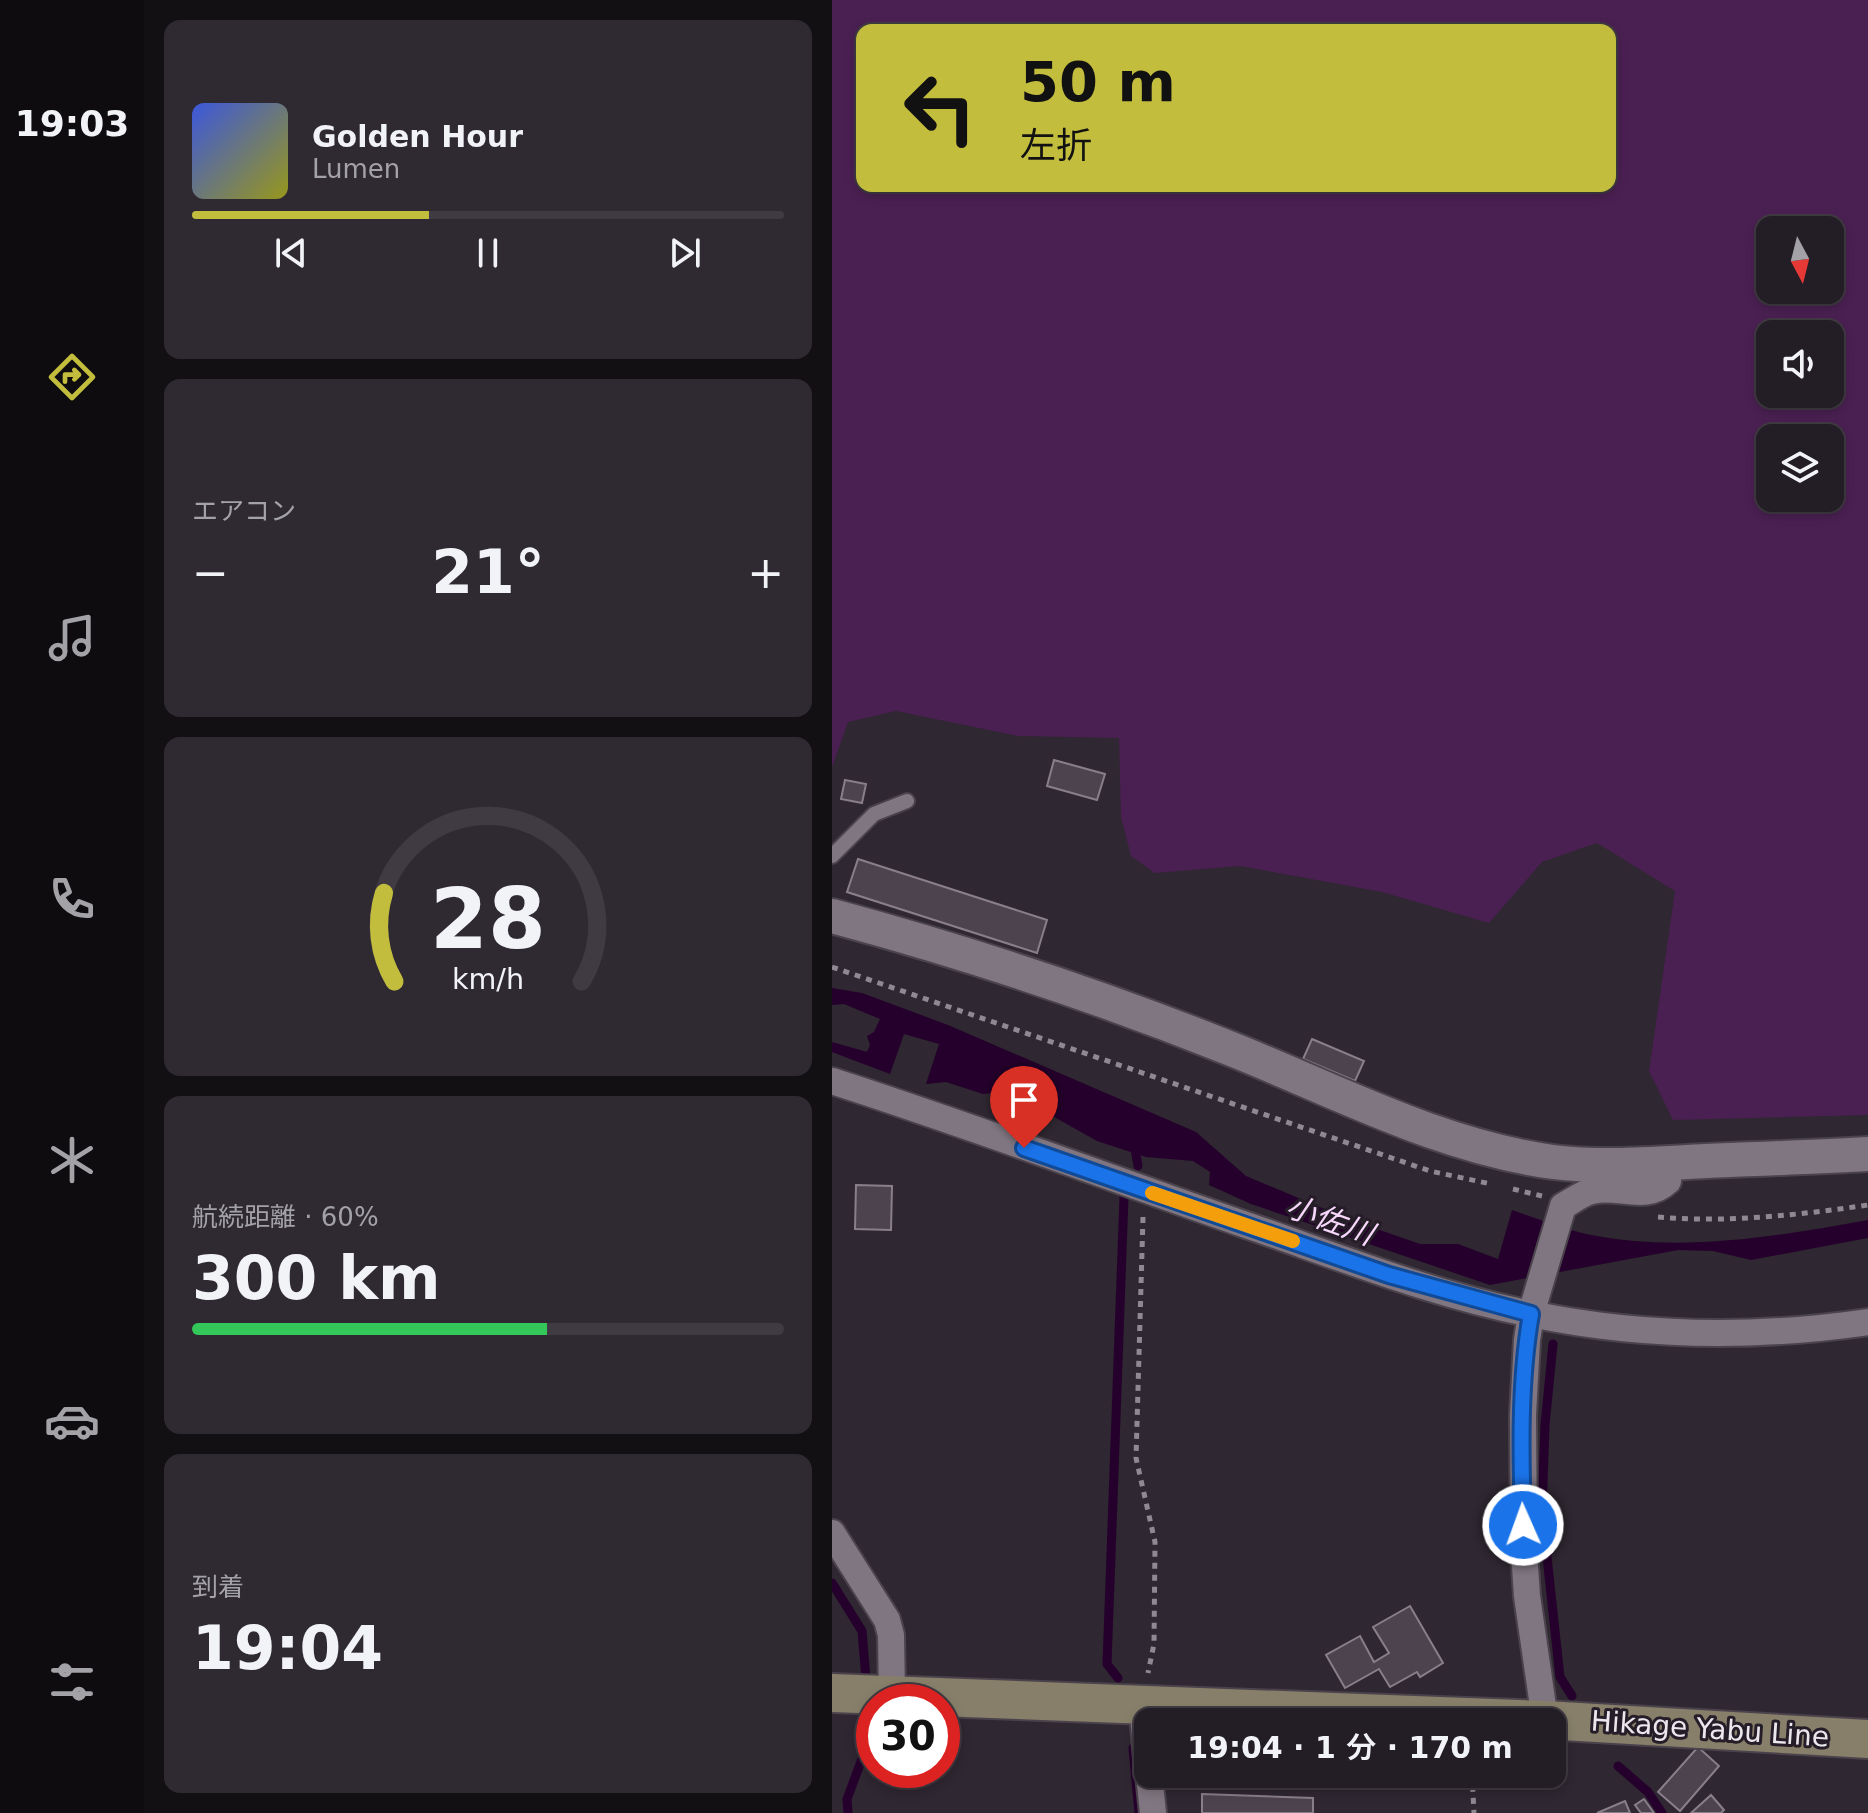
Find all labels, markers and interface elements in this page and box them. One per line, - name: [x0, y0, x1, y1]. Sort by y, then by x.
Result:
- text: 50 m: [1020, 49, 1176, 114]
- icon: left: [888, 56, 992, 160]
- text: 19:03: [15, 103, 129, 144]
- text: Golden Hour: [312, 119, 523, 154]
- text: 左折: [1020, 125, 1092, 166]
- text: Lumen: [312, 154, 400, 184]
- north arrow: [1756, 216, 1844, 304]
- map controls: [1756, 216, 1844, 512]
- icon: previous: [269, 231, 313, 275]
- icon: pause: [466, 231, 510, 275]
- icon: next: [663, 231, 707, 275]
- button: sound: [1756, 320, 1844, 408]
- icon: directions: [44, 349, 100, 405]
- button: layers: [1756, 424, 1844, 512]
- text: エアコン: [192, 496, 296, 526]
- text: 21°: [431, 537, 545, 607]
- text: −: [192, 547, 229, 598]
- text: +: [747, 547, 784, 598]
- icon: music: [44, 610, 100, 666]
- icon: phone: [44, 871, 100, 927]
- text: 28: [430, 871, 546, 968]
- text: km/h: [452, 963, 524, 997]
- pin: [990, 1066, 1058, 1148]
- icon: arrive: [1002, 1078, 1046, 1122]
- icon: climate: [44, 1132, 100, 1188]
- water label: 小佐川: [1282, 1188, 1381, 1253]
- text: 航続距離 · 60%: [192, 1202, 379, 1232]
- text: 300 km: [192, 1243, 441, 1313]
- icon: car: [44, 1393, 100, 1449]
- position arrow: [1481, 1483, 1565, 1567]
- text: 到着: [192, 1572, 244, 1602]
- text: 19:04: [192, 1613, 383, 1683]
- icon: filters: [44, 1654, 100, 1710]
- speed limit sign: 30: [856, 1684, 960, 1788]
- street label: Hikage Yabu Line: [1590, 1704, 1830, 1754]
- text: 19:04 · 1 分 · 170 m: [1187, 1730, 1513, 1765]

